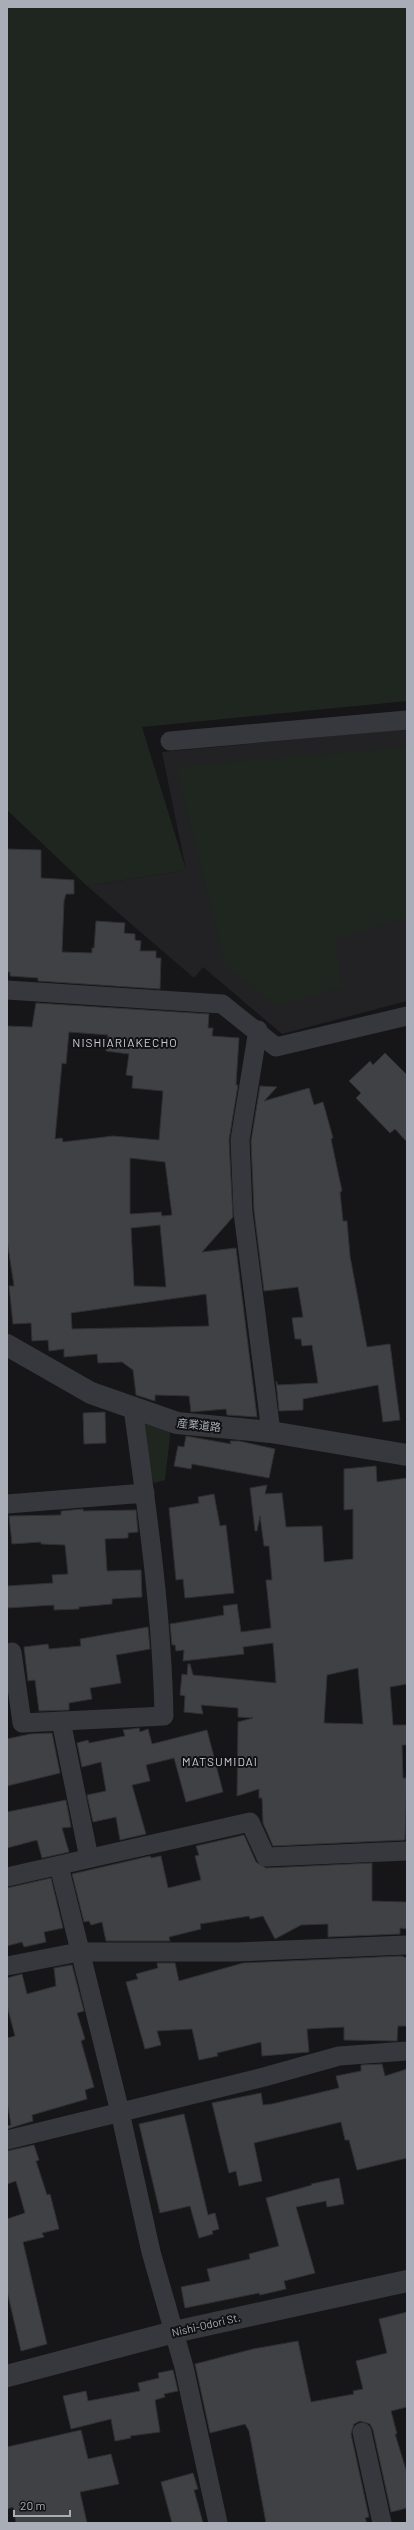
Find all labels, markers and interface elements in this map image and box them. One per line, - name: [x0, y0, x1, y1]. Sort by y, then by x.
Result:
- district label: NISHIARIAKECHO: [72, 1035, 178, 1049]
- street label: 産業道路: [176, 1416, 222, 1433]
- district label: MATSUMIDAI: [182, 1754, 258, 1768]
- street label: Nishi-Odori St.: [170, 2310, 241, 2339]
- scale bar: [14, 2492, 70, 2518]
- text: 20 m: [20, 2498, 46, 2512]

